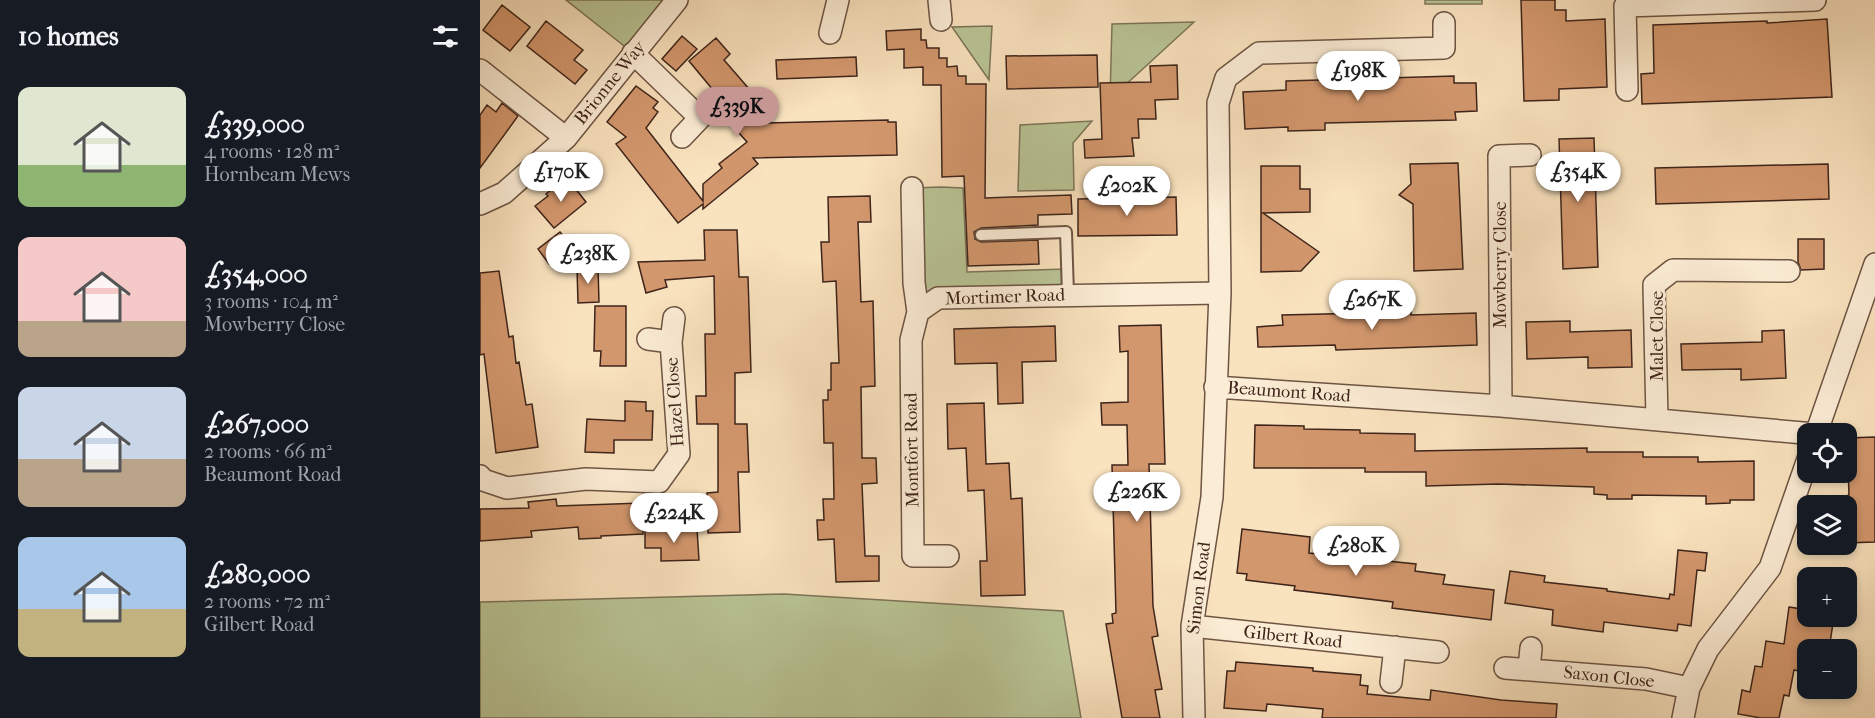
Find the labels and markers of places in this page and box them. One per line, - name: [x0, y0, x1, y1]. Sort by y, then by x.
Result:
- pin: £198K: [1316, 51, 1400, 102]
- pin: £339K: [695, 87, 779, 138]
- pin: £170K: [519, 152, 603, 203]
- pin: £354K: [1536, 152, 1620, 203]
- pin: £202K: [1085, 166, 1169, 217]
- pin: £238K: [546, 234, 630, 285]
- pin: £267K: [1330, 280, 1414, 331]
- pin: £226K: [1095, 472, 1179, 523]
- pin: £224K: [632, 493, 716, 544]
- pin: £280K: [1314, 526, 1398, 577]

